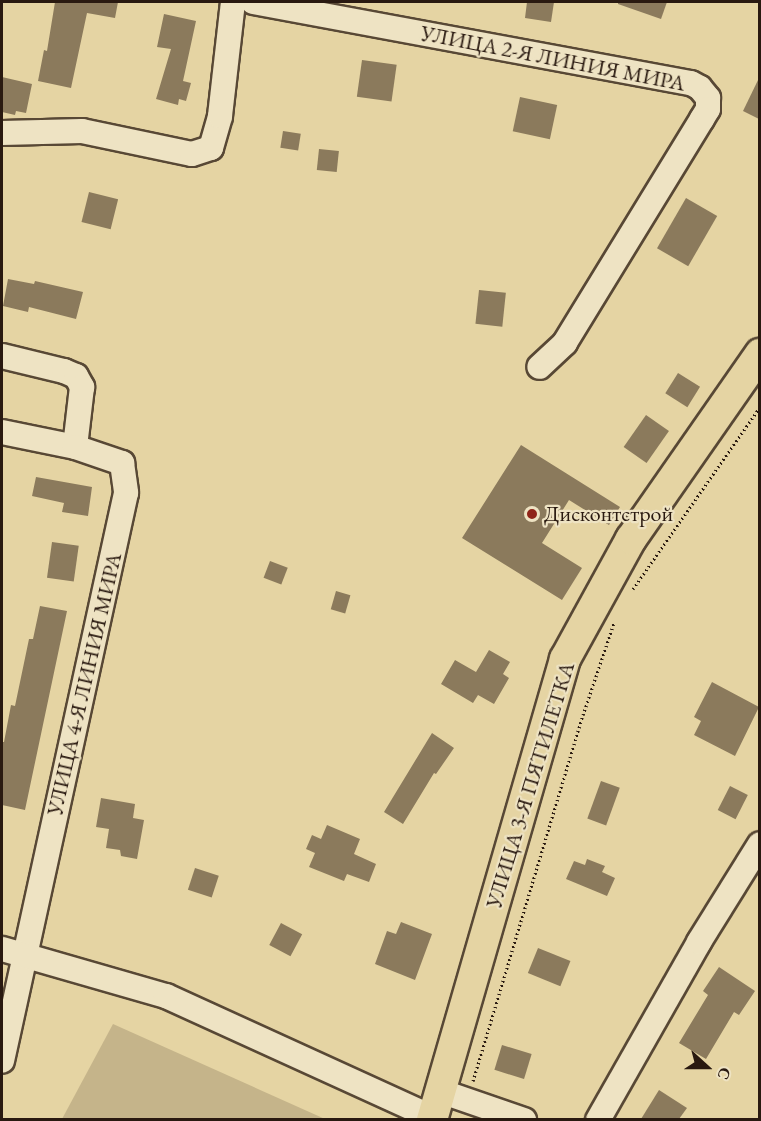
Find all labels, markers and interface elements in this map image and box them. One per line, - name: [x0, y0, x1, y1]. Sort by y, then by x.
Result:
- street label: УЛИЦА 2-Я ЛИНИЯ МИРА: [418, 19, 688, 97]
- place label: Дисконтстрой: [544, 501, 673, 527]
- marker: Дисконтстрой: [525, 507, 539, 521]
- street label: УЛИЦА 4-Я ЛИНИЯ МИРА: [41, 550, 127, 818]
- street label: УЛИЦА 3-Я ПЯТИЛЕТКА: [480, 659, 580, 911]
- north arrow: [677, 1037, 737, 1097]
- text: С: [712, 1065, 736, 1083]

